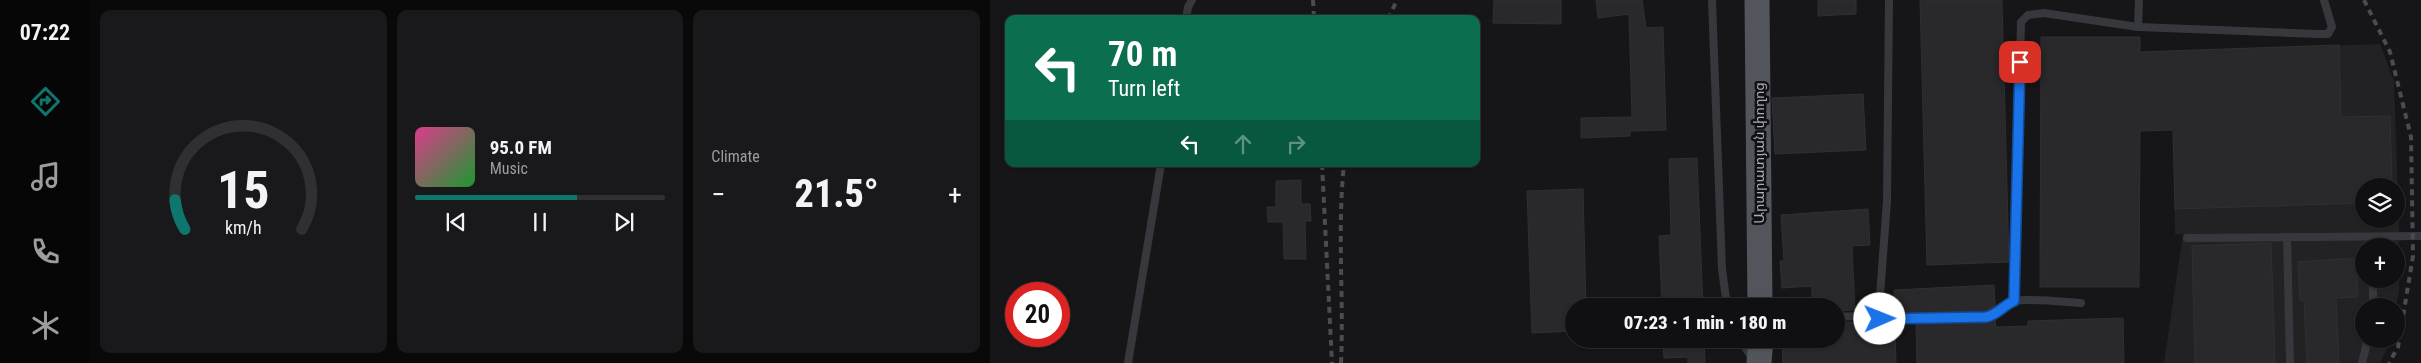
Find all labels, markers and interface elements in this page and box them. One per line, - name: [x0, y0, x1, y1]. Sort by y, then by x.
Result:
- text: 07:22: [20, 20, 70, 45]
- text: 70 m: [1108, 34, 1177, 75]
- icon: left: [1025, 35, 1090, 100]
- pin: [1999, 41, 2041, 83]
- icon: arrive: [2006, 48, 2034, 76]
- text: Turn left: [1108, 76, 1180, 101]
- street label: Արարատյան փողոց: [1751, 82, 1767, 224]
- icon: directions: [28, 84, 63, 119]
- icon: left: [1176, 130, 1204, 158]
- icon: ahead: [1229, 130, 1257, 158]
- icon: right: [1282, 130, 1310, 158]
- text: 95.0 FM: [490, 136, 552, 159]
- text: Climate: [711, 147, 760, 166]
- icon: music: [28, 159, 63, 194]
- text: Music: [490, 159, 528, 178]
- text: 15: [217, 160, 270, 221]
- text: 21.5°: [795, 172, 879, 216]
- text: −: [711, 178, 725, 211]
- text: +: [948, 178, 962, 211]
- map controls: [2355, 178, 2405, 348]
- button: layers: [2355, 178, 2405, 228]
- icon: previous: [442, 208, 470, 236]
- icon: pause: [526, 208, 554, 236]
- icon: next: [610, 208, 638, 236]
- text: km/h: [225, 217, 262, 238]
- icon: phone: [28, 234, 63, 269]
- button: +: [2355, 238, 2405, 288]
- speed limit sign: 20: [1005, 282, 1070, 347]
- position arrow: [1853, 292, 1905, 344]
- button: −: [2355, 298, 2405, 348]
- icon: climate: [28, 308, 63, 343]
- text: 07:23 · 1 min · 180 m: [1624, 311, 1786, 334]

